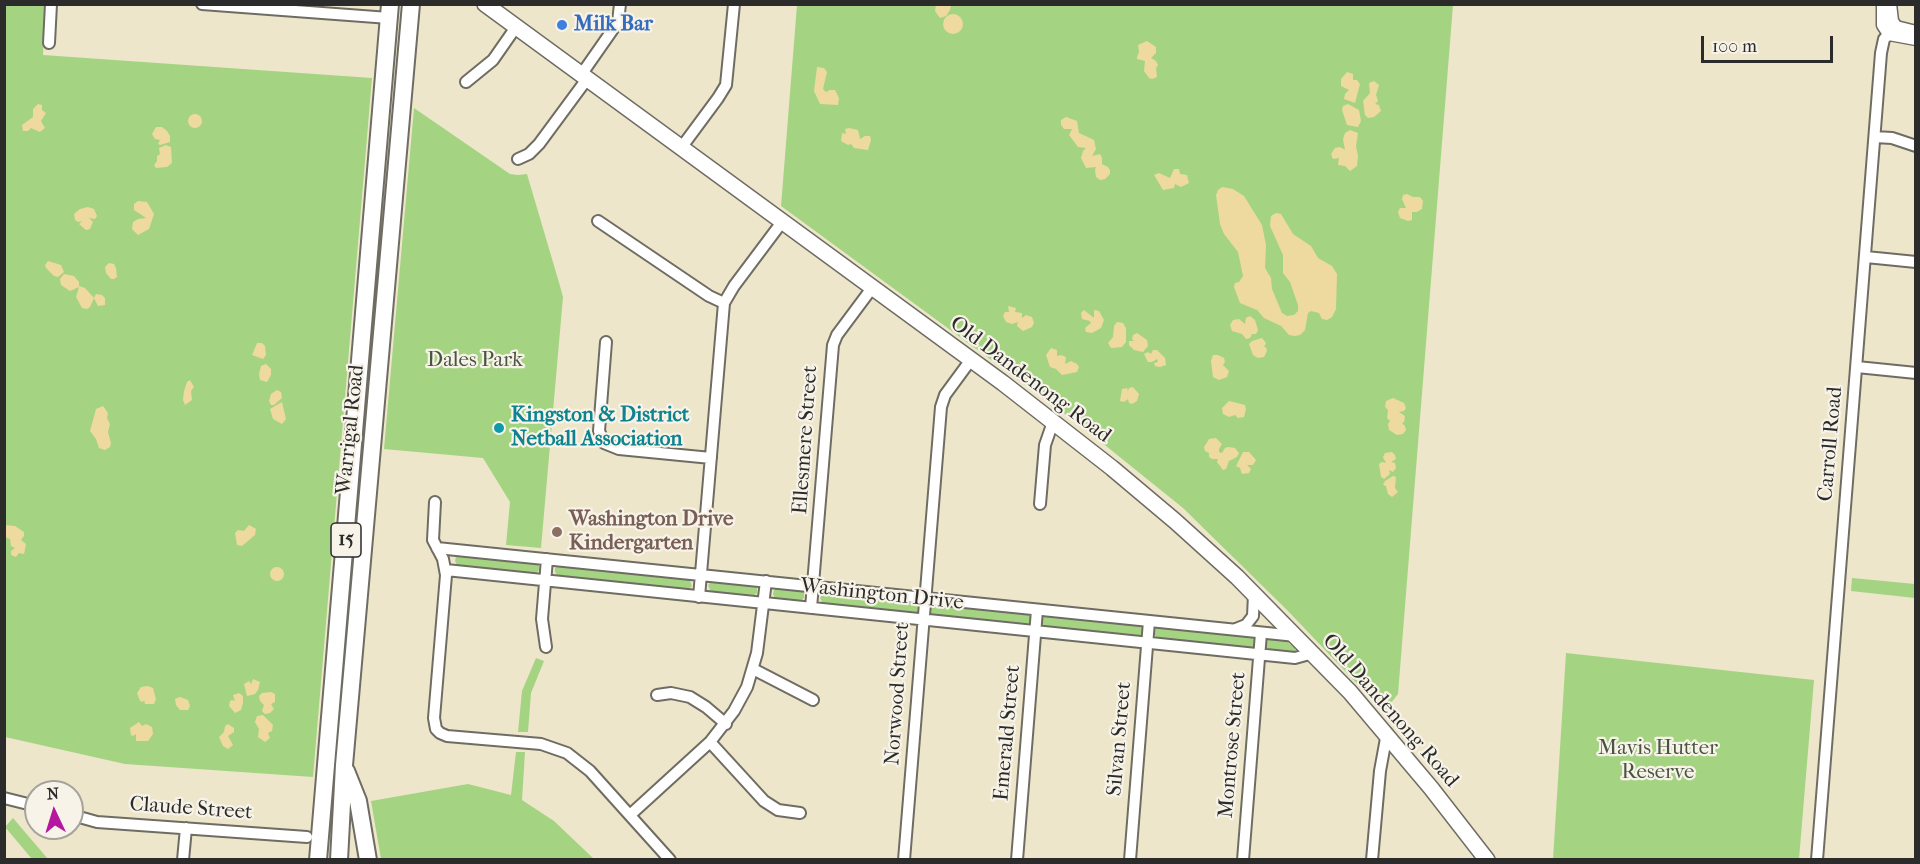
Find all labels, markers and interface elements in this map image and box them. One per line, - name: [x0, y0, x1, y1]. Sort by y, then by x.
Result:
- place label: Milk Bar: [574, 12, 653, 38]
- marker: Milk Bar: [555, 18, 569, 32]
- scale bar: [1704, 24, 1836, 62]
- text: 100 m: [1712, 36, 1757, 57]
- street label: Old Dandenong Road: [944, 311, 1116, 449]
- park label: Dales Park: [427, 348, 523, 374]
- street label: Warrigal Road: [332, 364, 370, 496]
- street label: Ellesmere Street: [788, 365, 824, 515]
- street label: Carroll Road: [1813, 386, 1849, 502]
- place label: Kingston & District Netball Association: [511, 403, 689, 453]
- marker: Kingston & District Netball Association: [492, 421, 506, 435]
- place label: Washington Drive Kindergarten: [569, 507, 733, 557]
- road number: 15: [331, 523, 361, 557]
- marker: Washington Drive Kindergarten: [550, 525, 564, 539]
- street label: Washington Drive: [799, 574, 965, 616]
- street label: Norwood Street: [880, 622, 916, 766]
- street label: Old Dandenong Road: [1316, 629, 1464, 793]
- street label: Emerald Street: [990, 664, 1026, 802]
- street label: Montrose Street: [1214, 671, 1252, 819]
- street label: Silvan Street: [1102, 681, 1138, 797]
- park label: Mavis Hutter Reserve: [1598, 736, 1718, 786]
- north arrow: [24, 780, 84, 840]
- text: N: [46, 784, 60, 803]
- street label: Claude Street: [129, 792, 253, 826]

